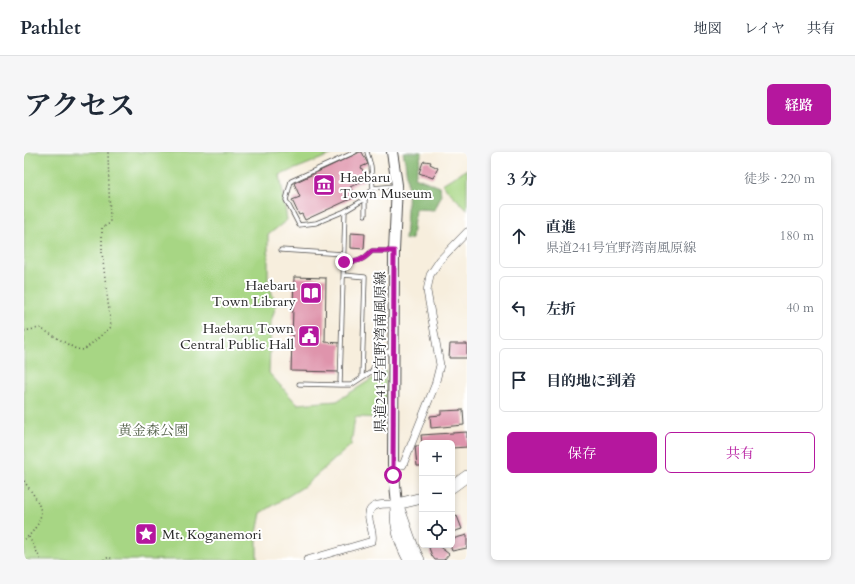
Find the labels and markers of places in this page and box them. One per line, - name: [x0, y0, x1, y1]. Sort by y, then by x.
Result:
- place label: Haebaru Town Museum: [340, 168, 432, 203]
- museum icon: Haebaru Town Museum: [311, 172, 337, 198]
- place label: Haebaru Town Library: [212, 276, 297, 311]
- library icon: Haebaru Town Library: [298, 280, 324, 306]
- place label: Haebaru Town Central Public Hall: [180, 319, 294, 354]
- public building icon: Haebaru Town Central Public Hall: [296, 323, 322, 349]
- place icon: Mt. Koganemori: [133, 521, 159, 547]
- place label: Mt. Koganemori: [162, 525, 262, 544]

